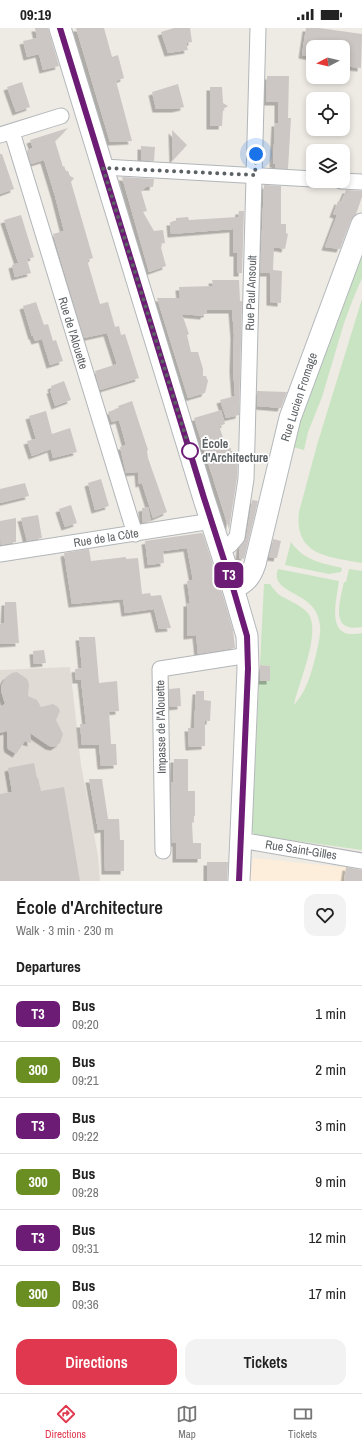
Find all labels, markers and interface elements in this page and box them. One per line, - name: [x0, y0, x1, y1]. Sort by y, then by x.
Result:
- text: 09:19: [20, 4, 51, 25]
- north arrow: [306, 40, 350, 84]
- map controls: [306, 40, 350, 188]
- button: locate: [306, 92, 350, 136]
- your location: [246, 144, 266, 164]
- button: layers: [306, 144, 350, 188]
- street label: Rue Paul Ansoult: [242, 255, 260, 331]
- street label: Rue de l'Alouette: [54, 295, 92, 371]
- street label: Rue Lucien Fromage: [277, 351, 321, 443]
- place label: École d'Architecture: [202, 436, 269, 466]
- marker: École d'Architecture: [181, 442, 199, 460]
- street label: Rue de la Côte: [72, 525, 140, 551]
- line badge: T3: [211, 562, 247, 588]
- text: T3: [222, 566, 236, 584]
- street label: Impasse de l'Alouette: [152, 680, 170, 774]
- street label: Rue Saint-Gilles: [264, 836, 338, 864]
- text: École d'Architecture: [16, 894, 163, 920]
- button: heart: [304, 894, 346, 936]
- text: Walk · 3 min · 230 m: [16, 922, 113, 939]
- text: Departures: [16, 956, 81, 977]
- text: Bus: [72, 995, 95, 1016]
- text: 1 min: [315, 1003, 346, 1024]
- text: T3: [31, 1005, 45, 1023]
- text: 09:20: [72, 1016, 99, 1033]
- text: Bus: [72, 1051, 95, 1072]
- text: 2 min: [315, 1059, 346, 1080]
- text: 300: [28, 1061, 48, 1079]
- text: 09:21: [72, 1072, 99, 1089]
- text: Bus: [72, 1107, 95, 1128]
- text: 3 min: [315, 1115, 346, 1136]
- text: T3: [31, 1117, 45, 1135]
- text: 09:22: [72, 1128, 99, 1145]
- text: Bus: [72, 1163, 95, 1184]
- text: 9 min: [315, 1171, 346, 1192]
- text: 300: [28, 1173, 48, 1191]
- text: 09:28: [72, 1184, 99, 1201]
- text: Bus: [72, 1219, 95, 1240]
- text: 12 min: [308, 1227, 346, 1248]
- text: T3: [31, 1229, 45, 1247]
- text: 09:31: [72, 1240, 99, 1257]
- text: Bus: [72, 1275, 95, 1296]
- text: 17 min: [308, 1283, 346, 1304]
- text: 300: [28, 1285, 48, 1303]
- text: 09:36: [72, 1296, 99, 1313]
- button: Directions: [16, 1339, 177, 1385]
- button: Tickets: [185, 1339, 346, 1385]
- tab: Directions: [45, 1403, 86, 1441]
- tab: Map: [176, 1403, 198, 1441]
- tab: Tickets: [288, 1403, 317, 1441]

